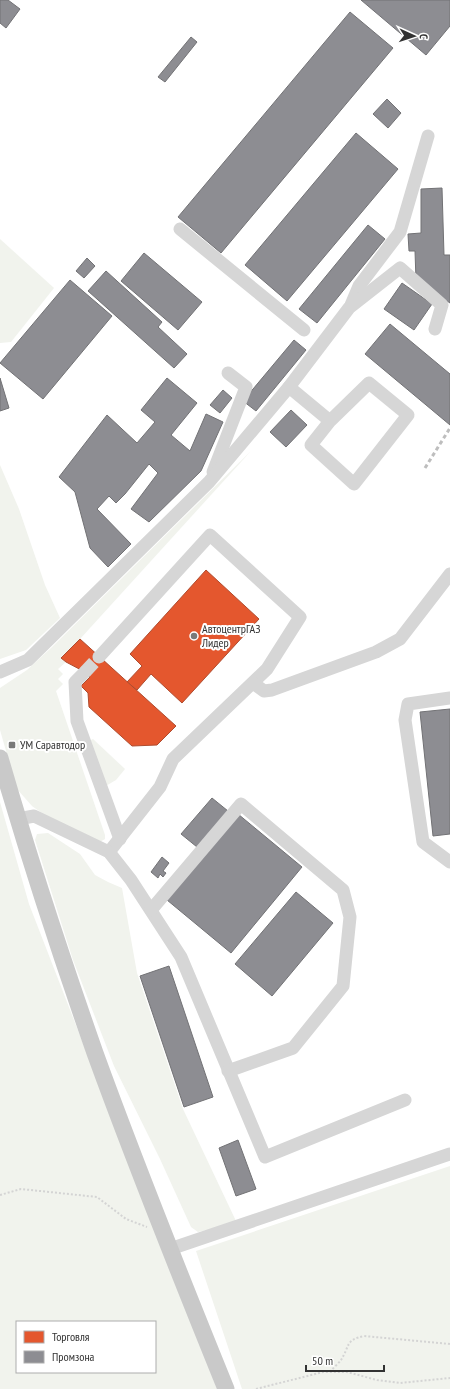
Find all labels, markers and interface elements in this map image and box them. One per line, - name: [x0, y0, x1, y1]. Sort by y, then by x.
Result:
- north arrow: [394, 16, 434, 56]
- text: С: [417, 34, 431, 39]
- place label: АвтоцентрГАЗ Лидер: [201, 621, 260, 650]
- marker: АвтоцентрГАЗ Лидер: [189, 631, 199, 641]
- place label: УМ Саравтодор: [20, 737, 85, 752]
- marker: УМ Саравтодор: [7, 740, 17, 750]
- legend: [16, 1321, 156, 1373]
- text: Торговля: [52, 1329, 90, 1344]
- scale bar: [306, 1347, 384, 1373]
- text: Промзона: [52, 1349, 95, 1364]
- text: 50 m: [312, 1353, 333, 1368]

